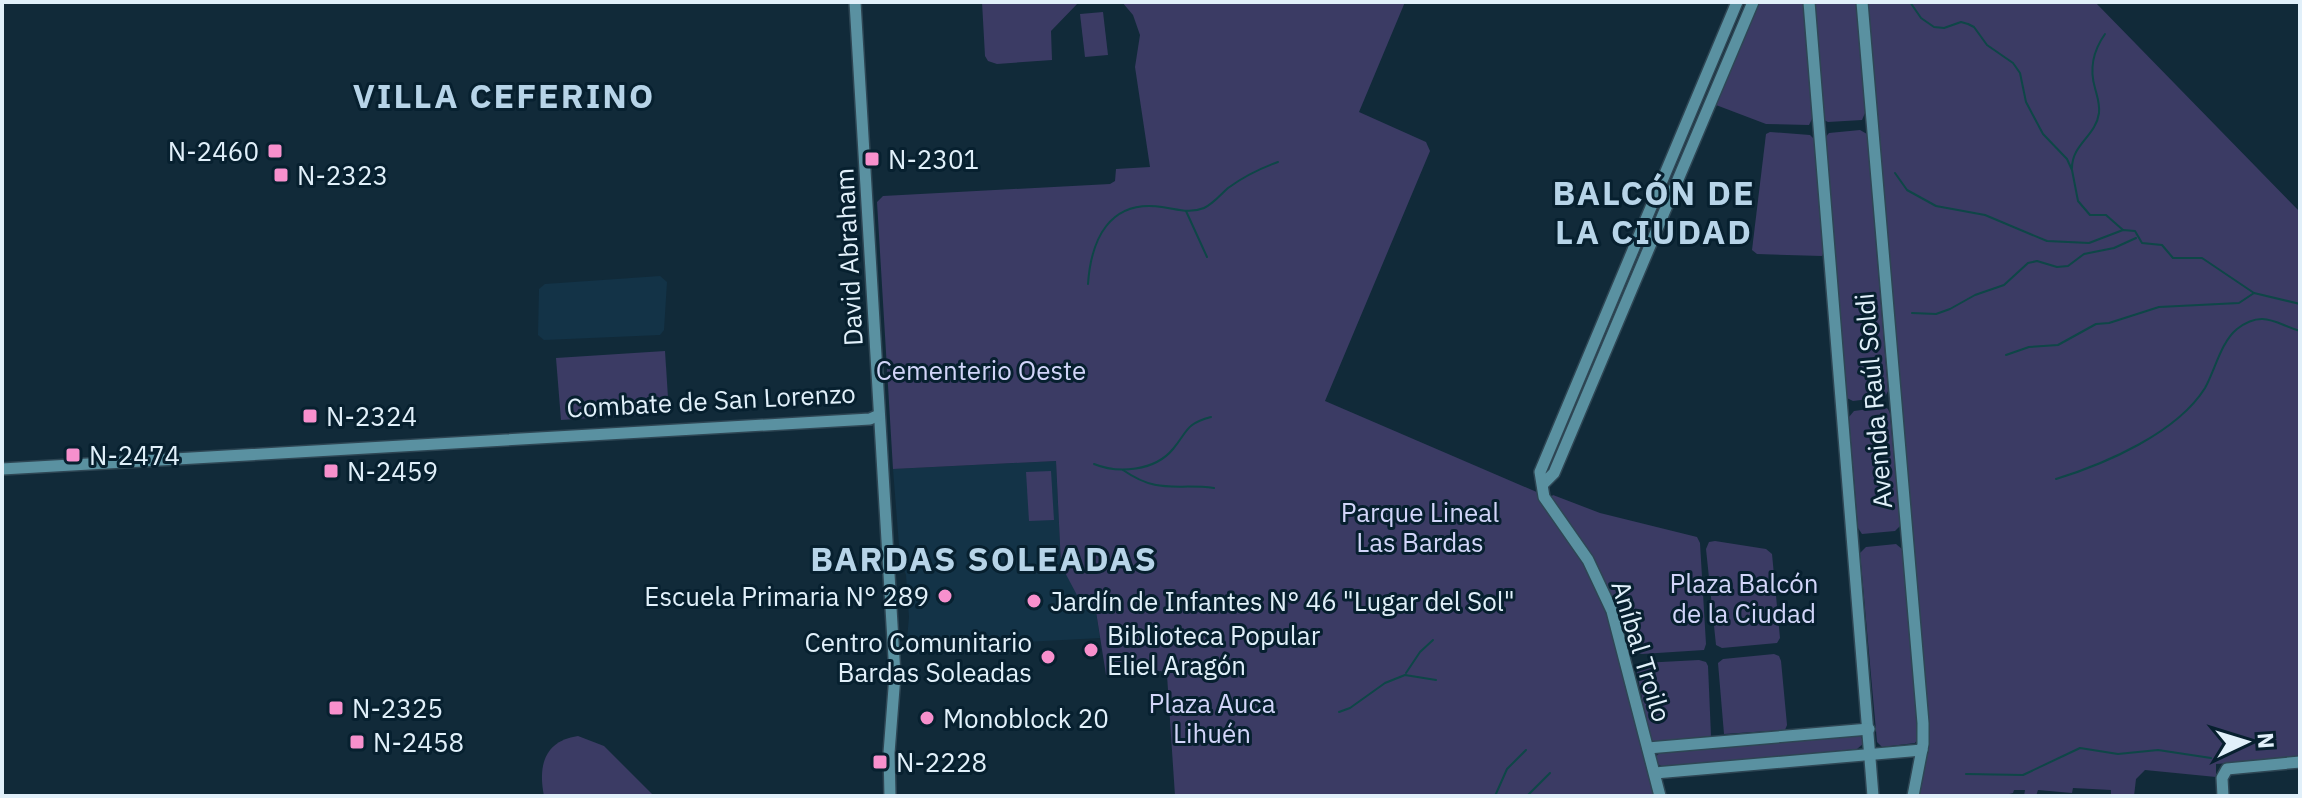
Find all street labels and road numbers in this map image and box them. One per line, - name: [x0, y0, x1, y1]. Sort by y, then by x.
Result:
- street label: David Abraham: [826, 167, 870, 347]
- street label: Avenida Raúl Soldi: [1847, 292, 1899, 510]
- street label: Combate de San Lorenzo: [566, 375, 856, 425]
- street label: Aníbal Troilo: [1604, 576, 1680, 726]

